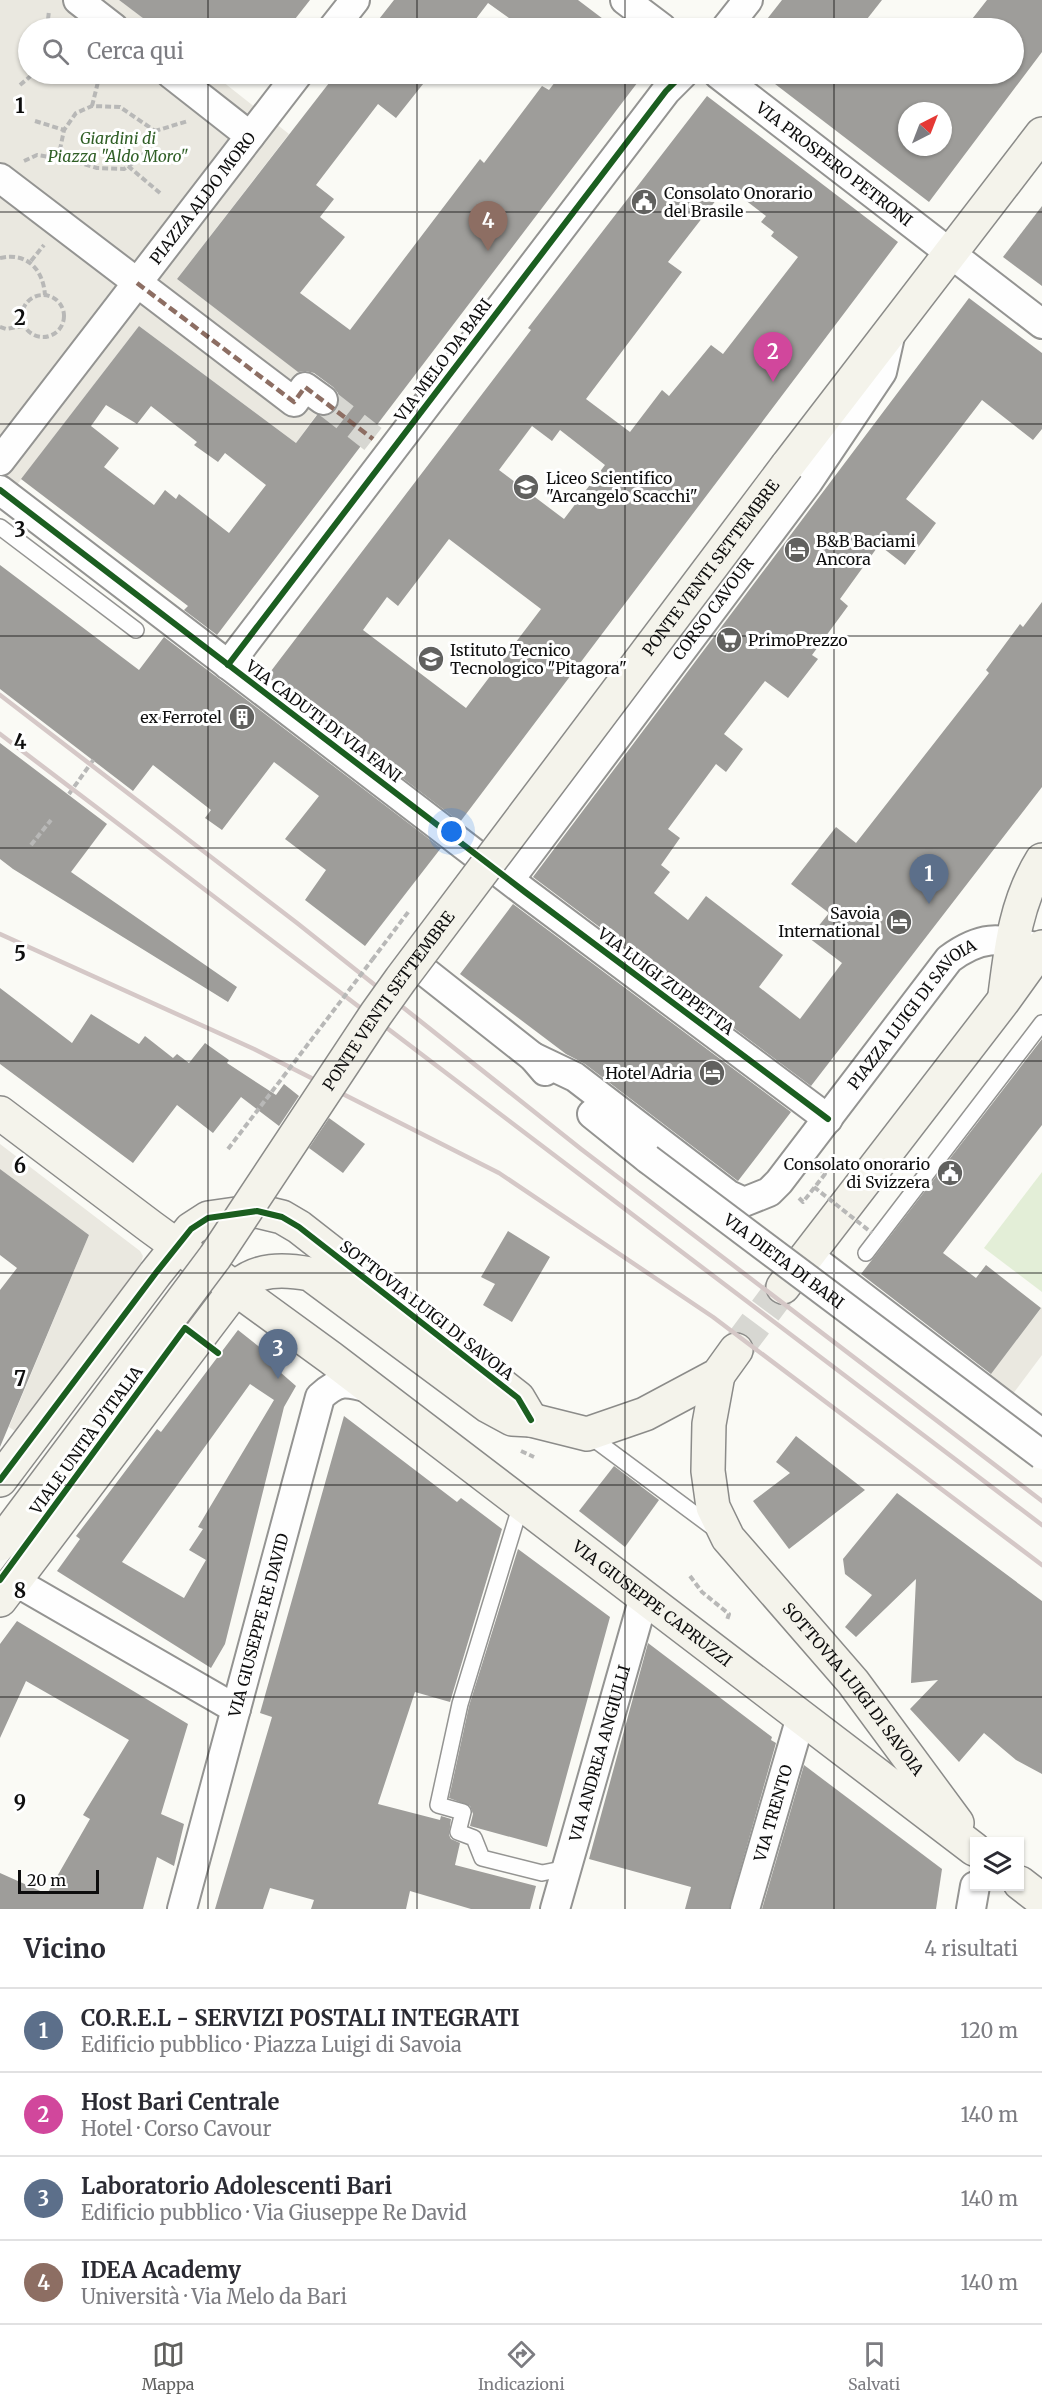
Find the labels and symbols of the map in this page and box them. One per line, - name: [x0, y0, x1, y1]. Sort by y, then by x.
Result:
- text: 1: [15, 93, 25, 118]
- street label: VIA PROSPERO PETRONI: [751, 97, 917, 230]
- north arrow: [898, 102, 952, 156]
- street label: PIAZZA ALDO MORO: [145, 127, 260, 268]
- park label: Giardini di Piazza "Aldo Moro": [48, 128, 188, 166]
- place label: Consolato Onorario del Brasile: [664, 183, 813, 221]
- public building icon: Consolato Onorario del Brasile: [629, 187, 659, 217]
- pin: 4: [468, 202, 508, 251]
- street label: VIA MELO DA BARI: [390, 295, 496, 426]
- text: 2: [14, 305, 26, 330]
- pin: 2: [754, 332, 792, 382]
- place label: Liceo Scientifico "Arcangelo Scacchi": [546, 468, 698, 506]
- school or university icon: Liceo Scientifico "Arcangelo Scacchi": [511, 472, 541, 502]
- street label: PONTE VENTI SETTEMBRE: [638, 475, 784, 660]
- text: 3: [14, 517, 26, 542]
- place label: B&B Baciami Ancora: [815, 531, 916, 569]
- hotel icon: B&B Baciami Ancora: [782, 535, 812, 565]
- street label: CORSO CAVOUR: [668, 553, 758, 664]
- supermarket icon: PrimoPrezzo: [714, 625, 744, 655]
- place label: PrimoPrezzo: [748, 630, 848, 650]
- place label: Istituto Tecnico Tecnologico "Pitagora": [450, 640, 627, 678]
- school or university icon: Istituto Tecnico Tecnologico "Pitagora": [416, 644, 446, 674]
- street label: VIA CADUTI DI VIA FANI: [241, 655, 406, 786]
- building icon: ex Ferrotel: [227, 702, 257, 732]
- place label: ex Ferrotel: [140, 707, 222, 727]
- text: 4: [14, 729, 27, 754]
- your location: [437, 817, 466, 846]
- pin: 1: [910, 854, 948, 904]
- place label: Savoia International: [778, 903, 880, 941]
- street label: PONTE VENTI SETTEMBRE: [318, 906, 459, 1094]
- hotel icon: Savoia International: [884, 907, 914, 937]
- street label: VIA LUIGI ZUPPETTA: [593, 923, 739, 1039]
- street label: PIAZZA LUIGI DI SAVOIA: [843, 935, 980, 1093]
- text: 5: [14, 941, 26, 966]
- hotel icon: Hotel Adria: [697, 1058, 727, 1088]
- place label: Hotel Adria: [605, 1063, 692, 1083]
- text: 6: [14, 1153, 26, 1178]
- place label: Consolato onorario di Svizzera: [784, 1154, 930, 1192]
- public building icon: Consolato onorario di Svizzera: [935, 1158, 965, 1188]
- street label: VIA DIETA DI BARI: [719, 1209, 848, 1313]
- street label: SOTTOVIA LUIGI DI SAVOIA: [336, 1236, 519, 1385]
- pin: 3: [258, 1330, 298, 1379]
- street label: VIALE UNITÀ D'ITALIA: [25, 1361, 147, 1519]
- text: 7: [14, 1366, 26, 1391]
- street label: VIA GIUSEPPE RE DAVID: [224, 1531, 293, 1720]
- street label: VIA GIUSEPPE CAPRUZZI: [568, 1535, 736, 1671]
- text: 8: [14, 1578, 26, 1603]
- street label: SOTTOVIA LUIGI DI SAVOIA: [779, 1598, 929, 1780]
- street label: VIA ANDREA ANGIULLI: [564, 1663, 634, 1845]
- street label: VIA TRENTO: [749, 1762, 797, 1865]
- text: 9: [14, 1790, 26, 1815]
- scale bar: [18, 1867, 99, 1894]

